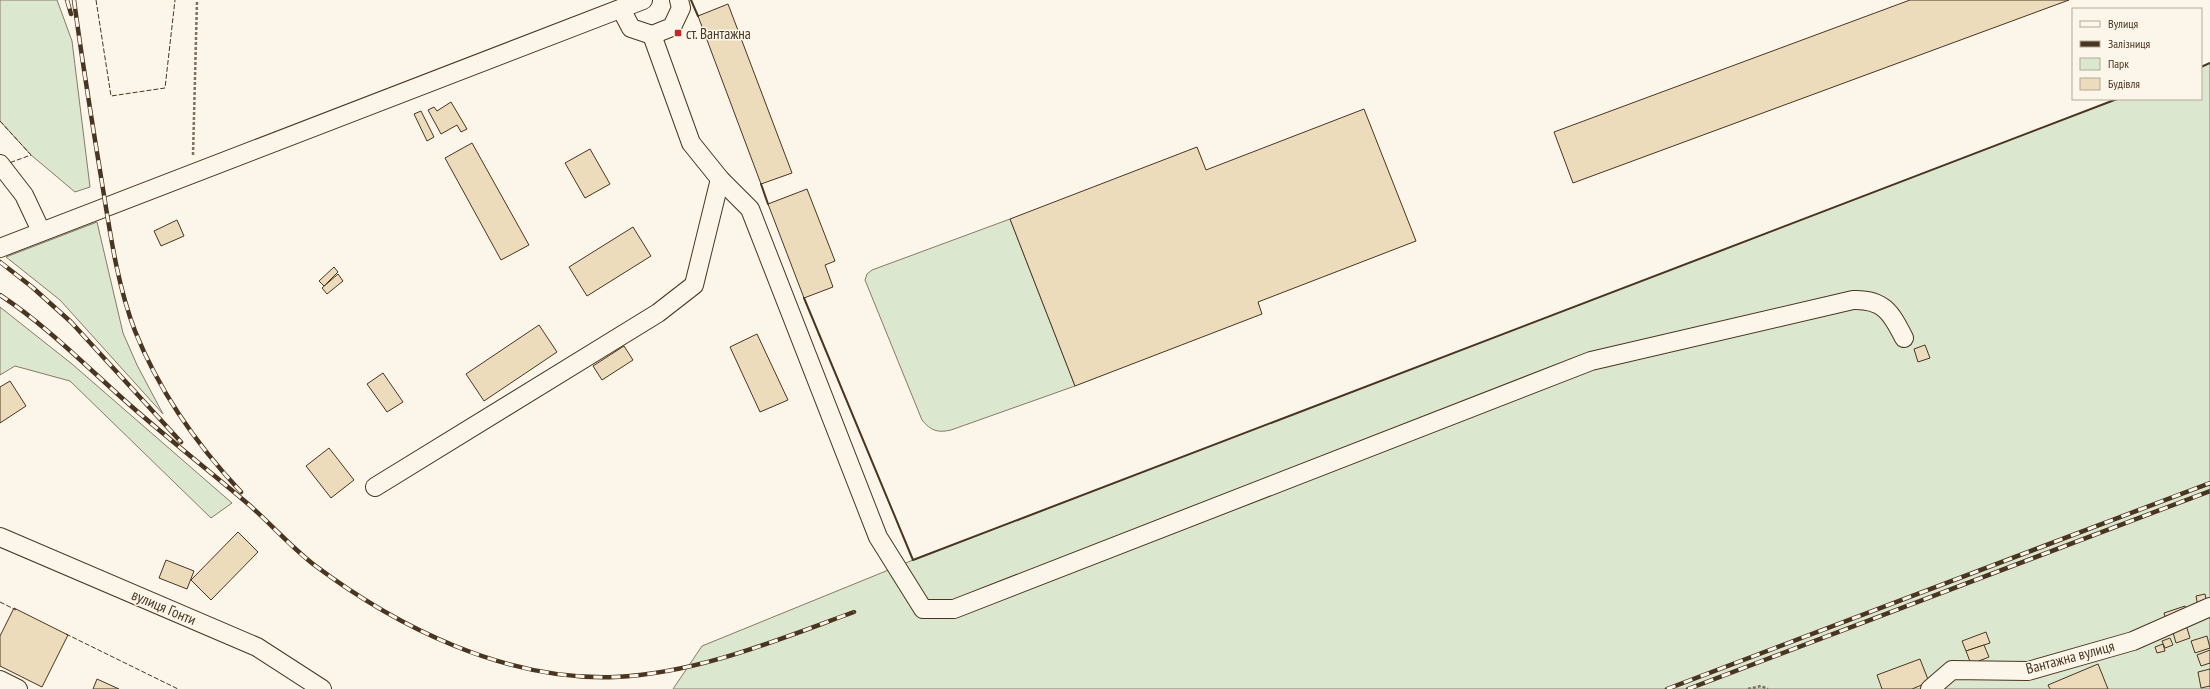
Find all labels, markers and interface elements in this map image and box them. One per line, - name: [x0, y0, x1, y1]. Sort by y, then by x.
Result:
- legend: [2072, 8, 2202, 100]
- text: Вулиця: [2108, 16, 2138, 31]
- place label: ст. Вантажна: [686, 24, 751, 43]
- marker: ст. Вантажна: [673, 28, 683, 38]
- text: Залізниця: [2108, 36, 2150, 51]
- text: Парк: [2108, 56, 2129, 71]
- text: Будівля: [2108, 76, 2140, 91]
- street label: вулиця Гонти: [129, 585, 199, 629]
- street label: Вантажна вулиця: [2024, 636, 2116, 678]

